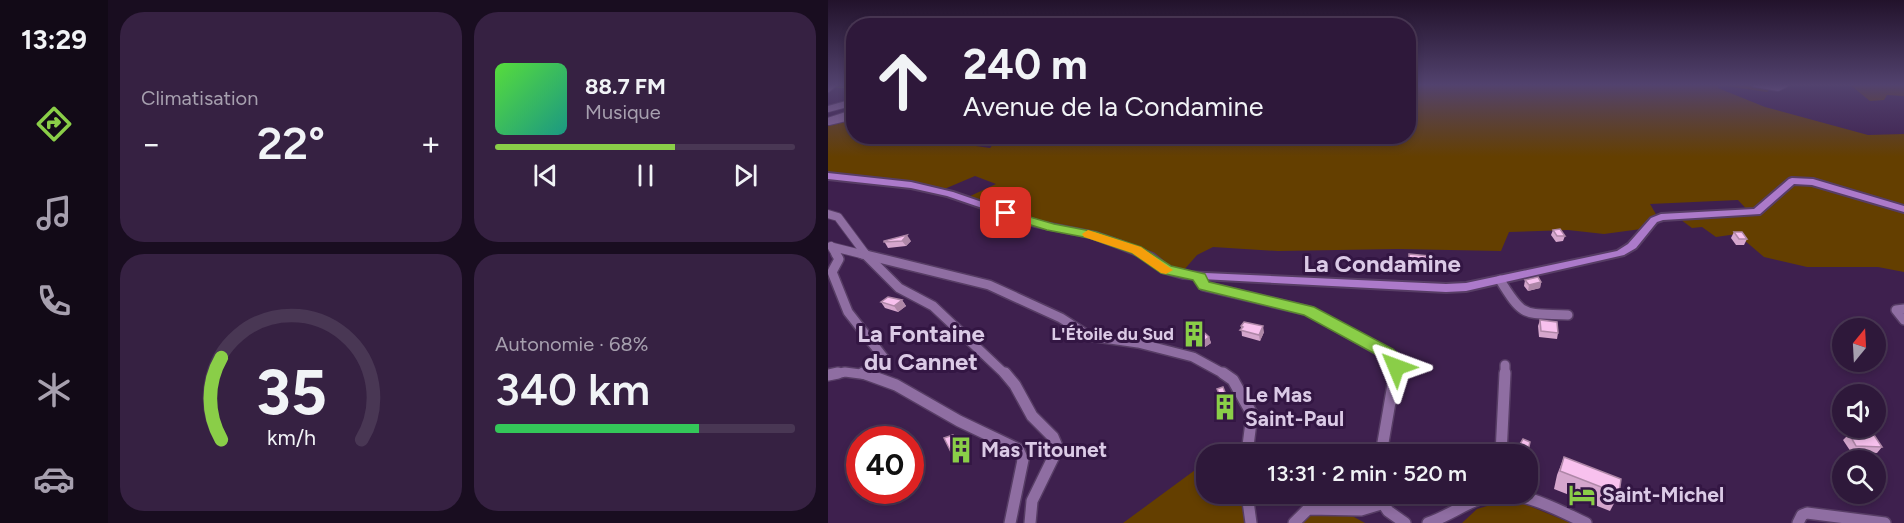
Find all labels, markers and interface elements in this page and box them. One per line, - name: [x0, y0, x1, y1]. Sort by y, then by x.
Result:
- text: 13:29: [21, 23, 87, 56]
- text: 240 m: [963, 39, 1088, 90]
- icon: ahead: [864, 42, 942, 120]
- text: 88.7 FM: [585, 73, 666, 100]
- text: Climatisation: [141, 86, 258, 110]
- text: Avenue de la Condamine: [963, 90, 1263, 123]
- text: Musique: [585, 100, 661, 124]
- icon: directions: [33, 103, 75, 145]
- text: 22°: [257, 116, 325, 170]
- text: −: [141, 124, 162, 163]
- text: +: [420, 124, 441, 163]
- icon: previous: [529, 159, 562, 192]
- icon: pause: [629, 159, 662, 192]
- icon: next: [729, 159, 762, 192]
- pin: [980, 187, 1031, 238]
- icon: music: [33, 192, 75, 234]
- icon: arrive: [989, 196, 1022, 229]
- district label: La Condamine: [1303, 249, 1461, 278]
- icon: phone: [33, 280, 75, 322]
- north arrow: [1832, 318, 1886, 372]
- map controls: [1832, 318, 1886, 504]
- district label: La Fontaine du Cannet: [857, 319, 985, 376]
- building icon: L'Étoile du Sud: [1179, 319, 1209, 349]
- place label: L'Étoile du Sud: [1051, 323, 1174, 345]
- text: Autonomie · 68%: [495, 332, 648, 356]
- position arrow: [1364, 335, 1428, 399]
- text: 35: [256, 355, 326, 430]
- text: 340 km: [495, 362, 650, 416]
- icon: climate: [33, 369, 75, 411]
- place label: Le Mas Saint-Paul: [1245, 382, 1344, 431]
- button: sound: [1832, 384, 1886, 438]
- building icon: Le Mas Saint-Paul: [1210, 392, 1240, 422]
- text: km/h: [267, 425, 315, 450]
- speed limit sign: 40: [846, 426, 924, 504]
- building icon: Mas Titounet: [946, 435, 976, 465]
- place label: Mas Titounet: [981, 437, 1107, 462]
- button: search: [1832, 450, 1886, 504]
- icon: car: [33, 458, 75, 500]
- text: 13:31 · 2 min · 520 m: [1267, 460, 1467, 487]
- hotel icon: Saint-Michel: [1567, 480, 1597, 510]
- place label: Saint-Michel: [1602, 482, 1724, 507]

